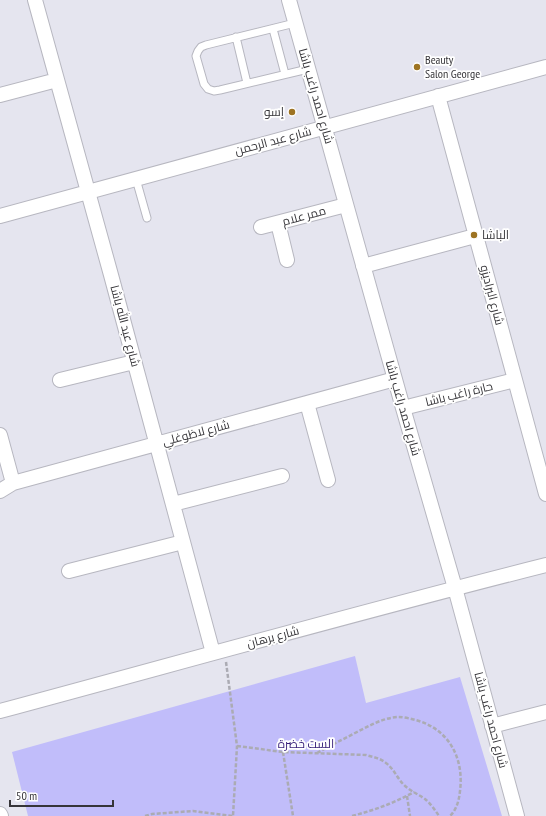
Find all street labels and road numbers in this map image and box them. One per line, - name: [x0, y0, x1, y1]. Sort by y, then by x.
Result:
- street label: شارع احمد راغب باشا: [295, 46, 337, 146]
- street label: شارع عبد الرحمن: [233, 123, 313, 159]
- street label: ممر علام: [280, 202, 328, 230]
- street label: شارع البراديزو: [476, 263, 508, 327]
- street label: شارع عبد الله باشا: [106, 283, 144, 369]
- street label: شارع احمد راغب باشا: [382, 358, 424, 458]
- street label: حارة راغب باشا: [424, 378, 494, 409]
- street label: شارع لاظوغلي: [161, 416, 232, 452]
- street label: شارع برهان: [245, 622, 301, 652]
- street label: شارع احمد راغب باشا: [470, 670, 512, 770]

